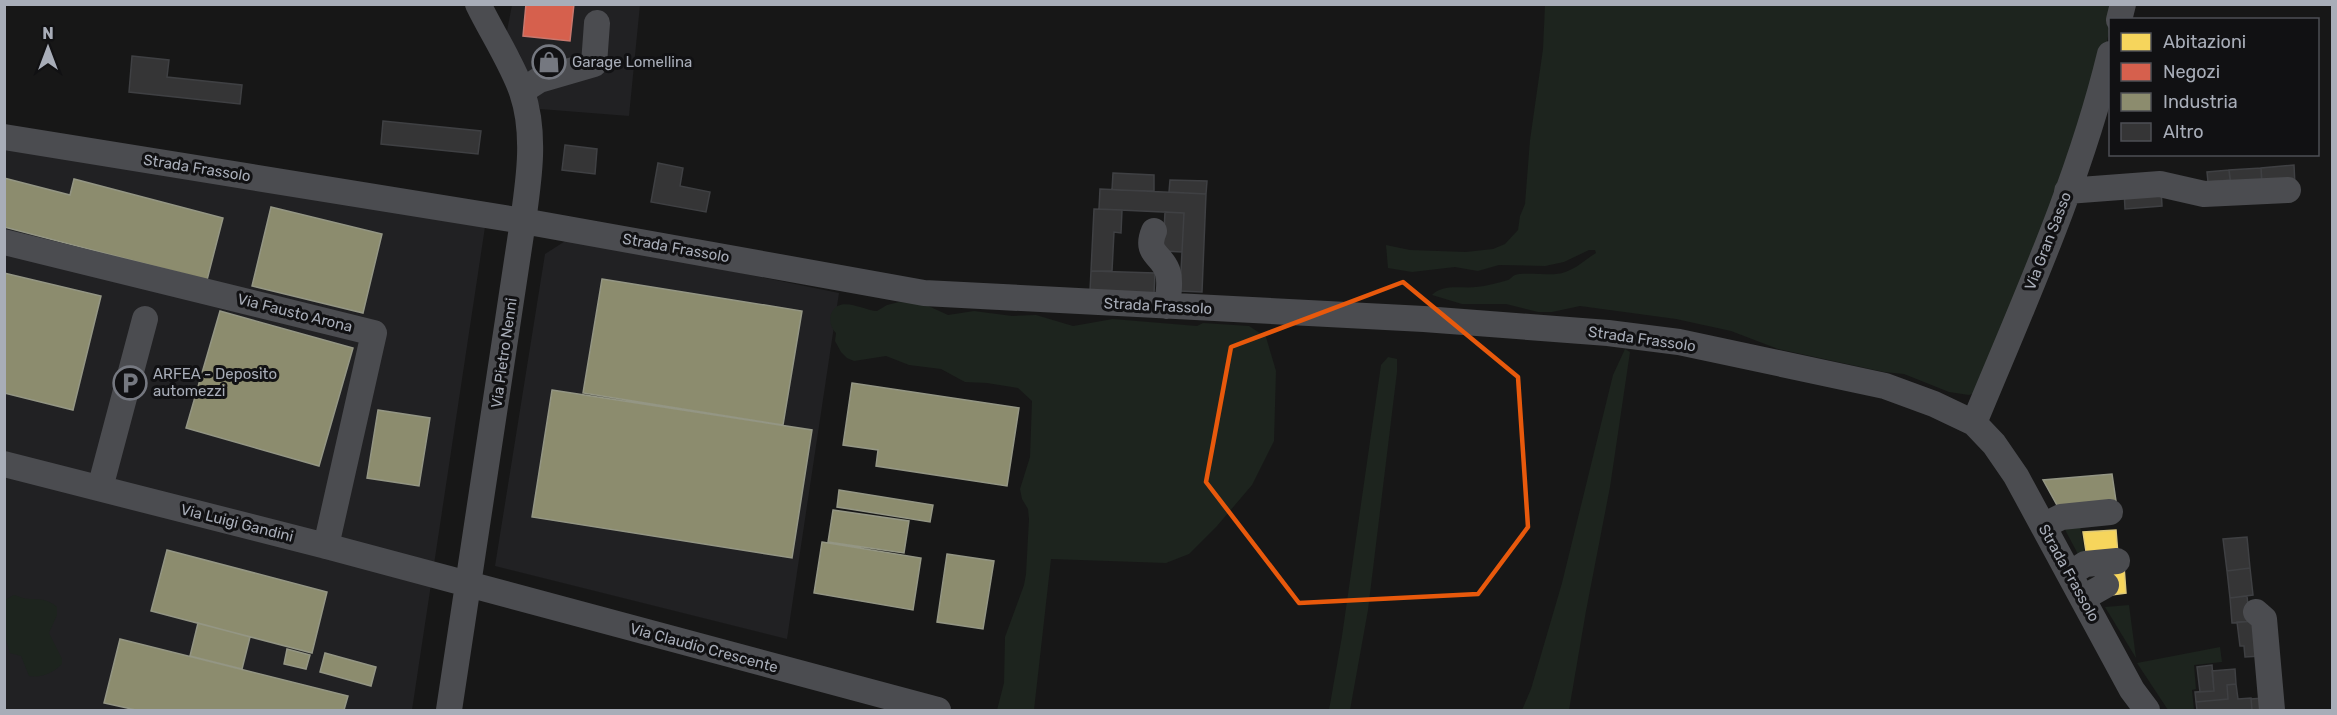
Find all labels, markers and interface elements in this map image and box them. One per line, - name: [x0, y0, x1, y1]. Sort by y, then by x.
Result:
- north arrow: [18, 18, 78, 78]
- legend: [2109, 18, 2319, 156]
- text: N: [42, 24, 54, 43]
- text: Abitazioni: [2163, 31, 2246, 53]
- shop icon: Garage Lomellina: [531, 44, 567, 80]
- place label: Garage Lomellina: [572, 53, 692, 71]
- text: Negozi: [2163, 61, 2220, 83]
- text: Industria: [2163, 91, 2238, 113]
- text: Altro: [2163, 121, 2203, 143]
- street label: Strada Frassolo: [142, 151, 252, 185]
- street label: Via Gran Sasso: [2021, 189, 2075, 293]
- street label: Strada Frassolo: [621, 230, 731, 266]
- street label: Via Fausto Arona: [236, 290, 354, 336]
- street label: Strada Frassolo: [1103, 294, 1213, 318]
- street label: Via Pietro Nenni: [487, 297, 521, 409]
- street label: Strada Frassolo: [1587, 323, 1697, 355]
- parking icon: ARFEA - Deposito automezzi: [112, 365, 148, 401]
- place label: ARFEA - Deposito automezzi: [153, 365, 277, 400]
- street label: Via Luigi Gandini: [179, 500, 295, 546]
- street label: Strada Frassolo: [2035, 521, 2103, 625]
- street label: Via Claudio Crescente: [628, 620, 780, 676]

